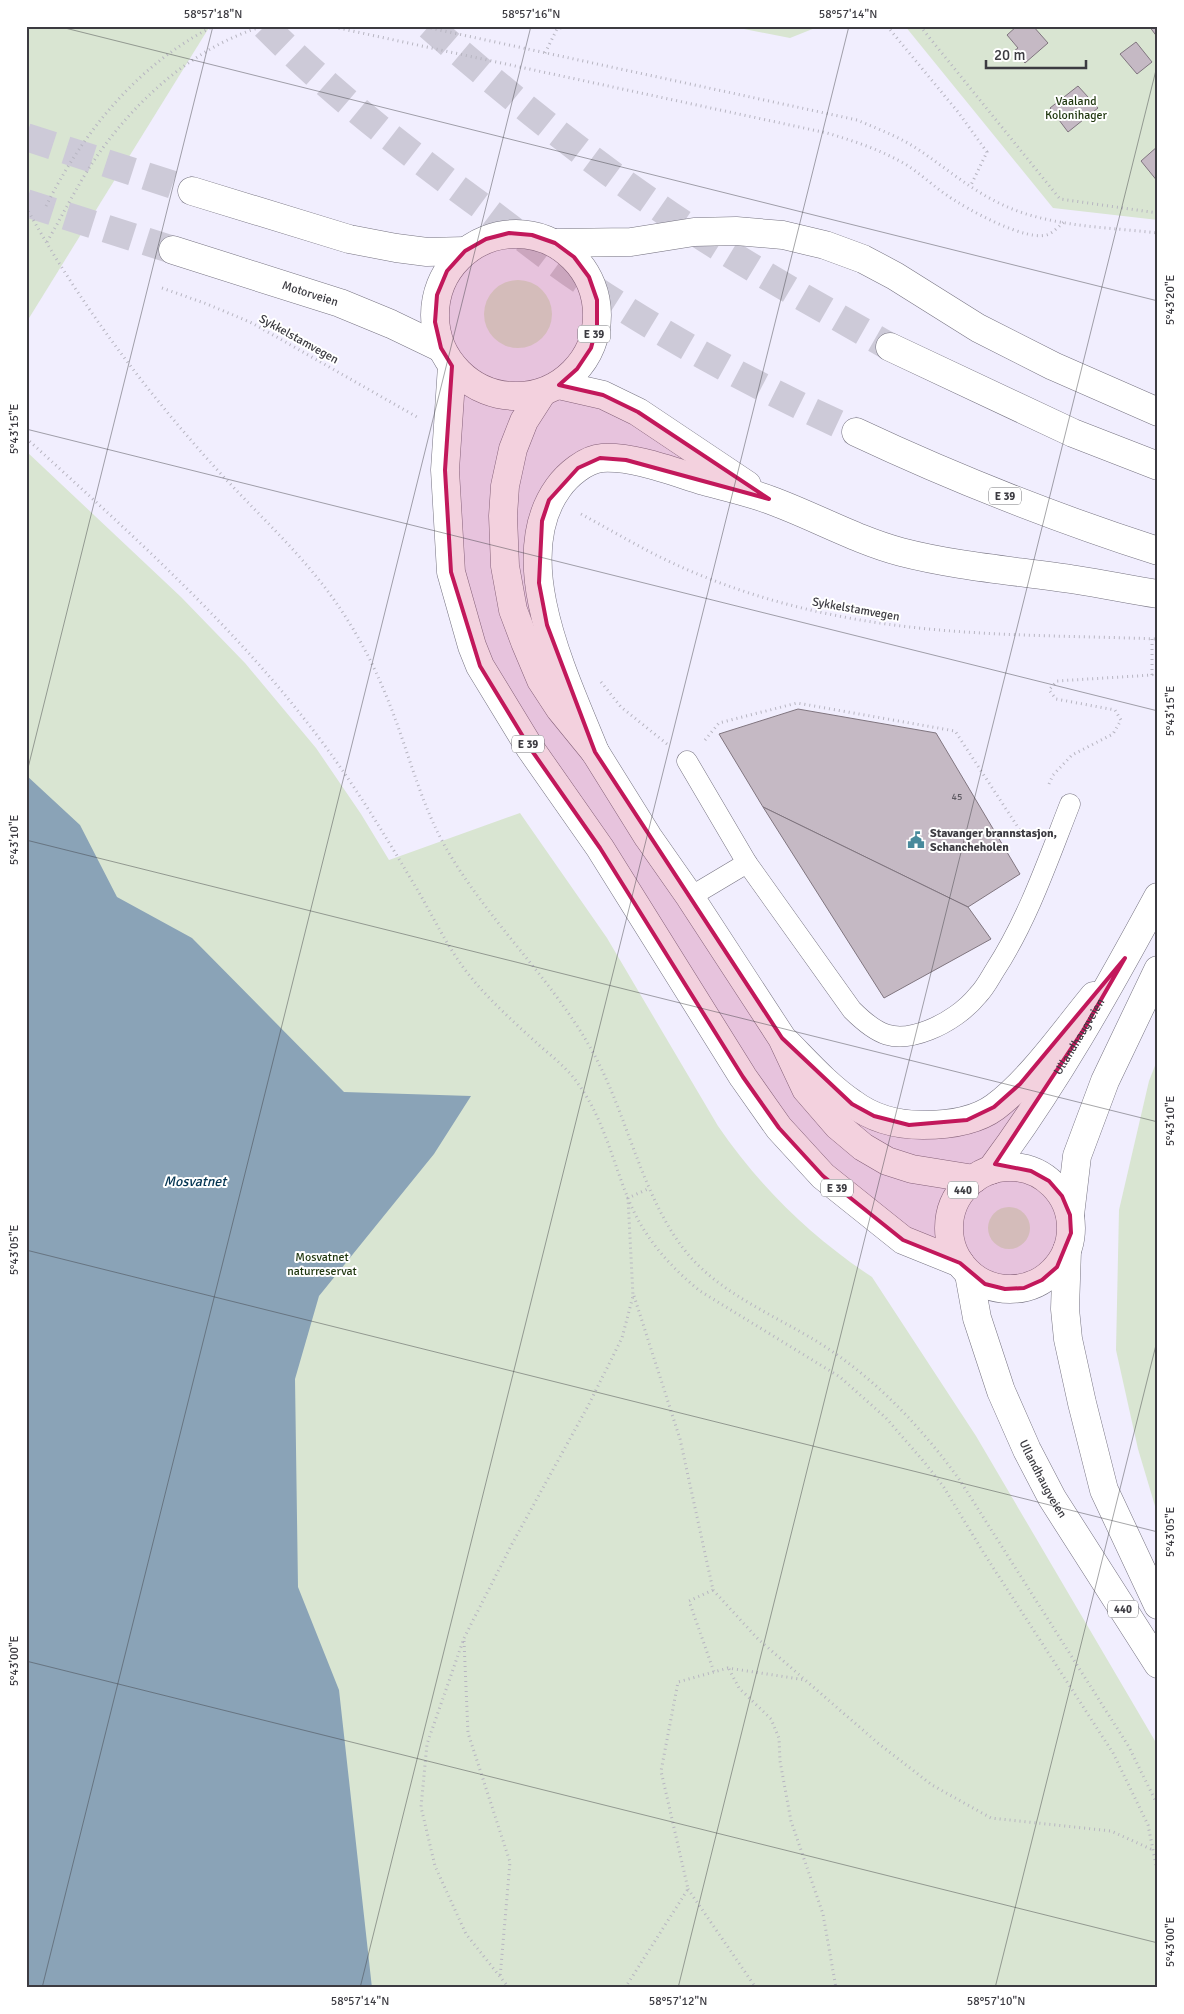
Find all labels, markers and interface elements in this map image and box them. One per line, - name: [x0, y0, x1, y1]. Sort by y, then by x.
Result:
- text: 58°57'18"N: [184, 7, 242, 22]
- text: 58°57'16"N: [502, 7, 560, 22]
- text: 58°57'14"N: [819, 7, 877, 22]
- scale bar: [986, 38, 1086, 70]
- text: 20 m: [994, 46, 1025, 64]
- park label: Vaaland Kolonihager: [1045, 94, 1108, 123]
- text: 5°43'20"E: [1163, 274, 1178, 325]
- street label: Motorveien: [280, 278, 340, 310]
- street label: Sykkelstamvegen: [256, 311, 341, 367]
- road number: E 39: [578, 326, 610, 342]
- text: 5°43'15"E: [7, 403, 22, 454]
- road number: E 39: [989, 488, 1021, 504]
- street label: Sykkelstamvegen: [811, 594, 901, 625]
- text: 5°43'15"E: [1163, 685, 1178, 736]
- road number: E 39: [512, 736, 544, 752]
- house number: 45: [952, 791, 962, 803]
- text: 5°43'10"E: [7, 814, 22, 865]
- place label: Stavanger brannstasjon, Schancheholen: [930, 826, 1057, 855]
- public building icon: Stavanger brannstasjon, Schancheholen: [906, 830, 926, 850]
- street label: Ullandhaugveien: [1051, 996, 1108, 1078]
- text: 5°43'10"E: [1163, 1095, 1178, 1146]
- water label: Mosvatnet: [164, 1173, 228, 1190]
- road number: E 39: [821, 1180, 853, 1196]
- road number: 440: [948, 1182, 978, 1198]
- text: 5°43'05"E: [7, 1224, 22, 1275]
- park label: Mosvatnet naturreservat: [287, 1250, 357, 1279]
- street label: Ullandhaugveien: [1015, 1438, 1070, 1521]
- text: 5°43'05"E: [1163, 1506, 1178, 1557]
- road number: 440: [1108, 1600, 1138, 1618]
- text: 5°43'00"E: [7, 1635, 22, 1686]
- text: 5°43'00"E: [1163, 1916, 1178, 1967]
- text: 58°57'14"N: [331, 1994, 389, 2009]
- text: 58°57'12"N: [649, 1994, 707, 2009]
- text: 58°57'10"N: [967, 1994, 1025, 2009]

